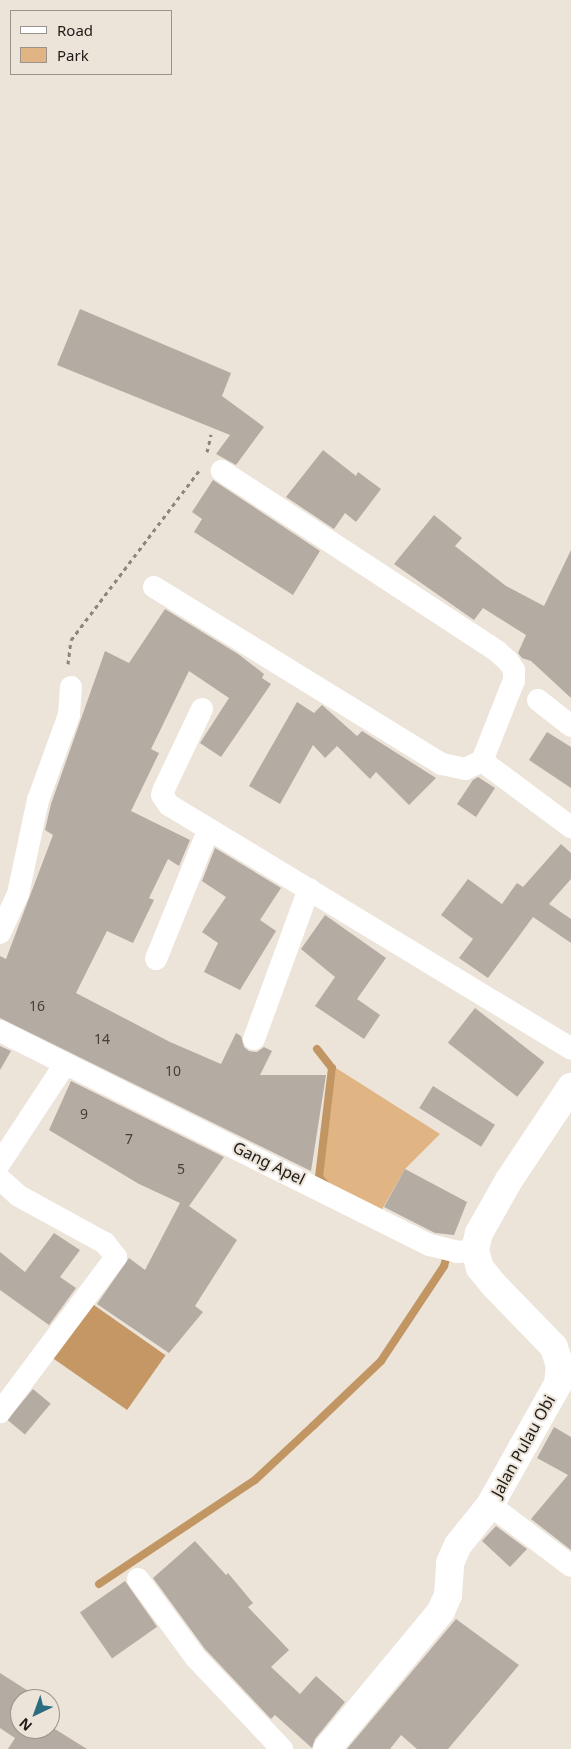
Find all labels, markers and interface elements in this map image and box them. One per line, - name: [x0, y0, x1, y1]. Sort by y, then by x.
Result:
- legend: [10, 10, 172, 75]
- text: Road: [57, 20, 93, 40]
- text: Park: [57, 45, 89, 65]
- house number: 16: [29, 998, 45, 1014]
- house number: 14: [94, 1031, 110, 1047]
- house number: 10: [165, 1063, 181, 1079]
- house number: 9: [80, 1106, 88, 1122]
- house number: 7: [125, 1131, 133, 1147]
- street label: Gang Apel: [230, 1137, 308, 1189]
- house number: 5: [177, 1161, 185, 1177]
- street label: Jalan Pulau Obi: [487, 1392, 559, 1500]
- north arrow: [10, 1689, 60, 1739]
- text: N: [15, 1714, 36, 1736]

